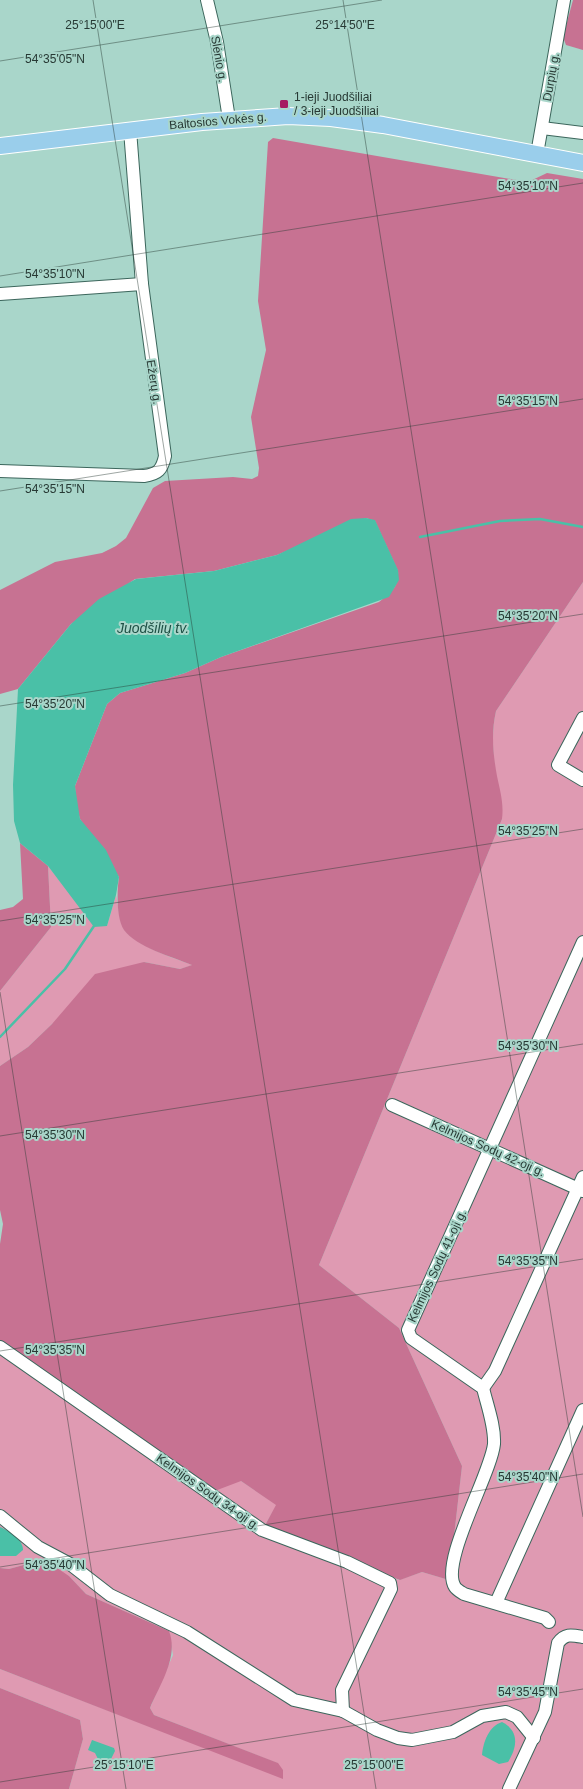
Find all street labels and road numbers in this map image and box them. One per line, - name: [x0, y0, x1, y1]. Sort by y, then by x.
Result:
- street label: Slėnio g.: [208, 35, 230, 83]
- street label: Durpių g.: [540, 52, 562, 102]
- street label: Baltosios Vokės g.: [169, 110, 267, 132]
- street label: Ežerų g.: [144, 359, 164, 405]
- street label: Kelmijos Sodų 42-oji g.: [429, 1117, 547, 1179]
- street label: Kelmijos Sodų 41-oji g.: [405, 1207, 469, 1325]
- street label: Kelmijos Sodų 34-oji g.: [154, 1451, 262, 1533]

